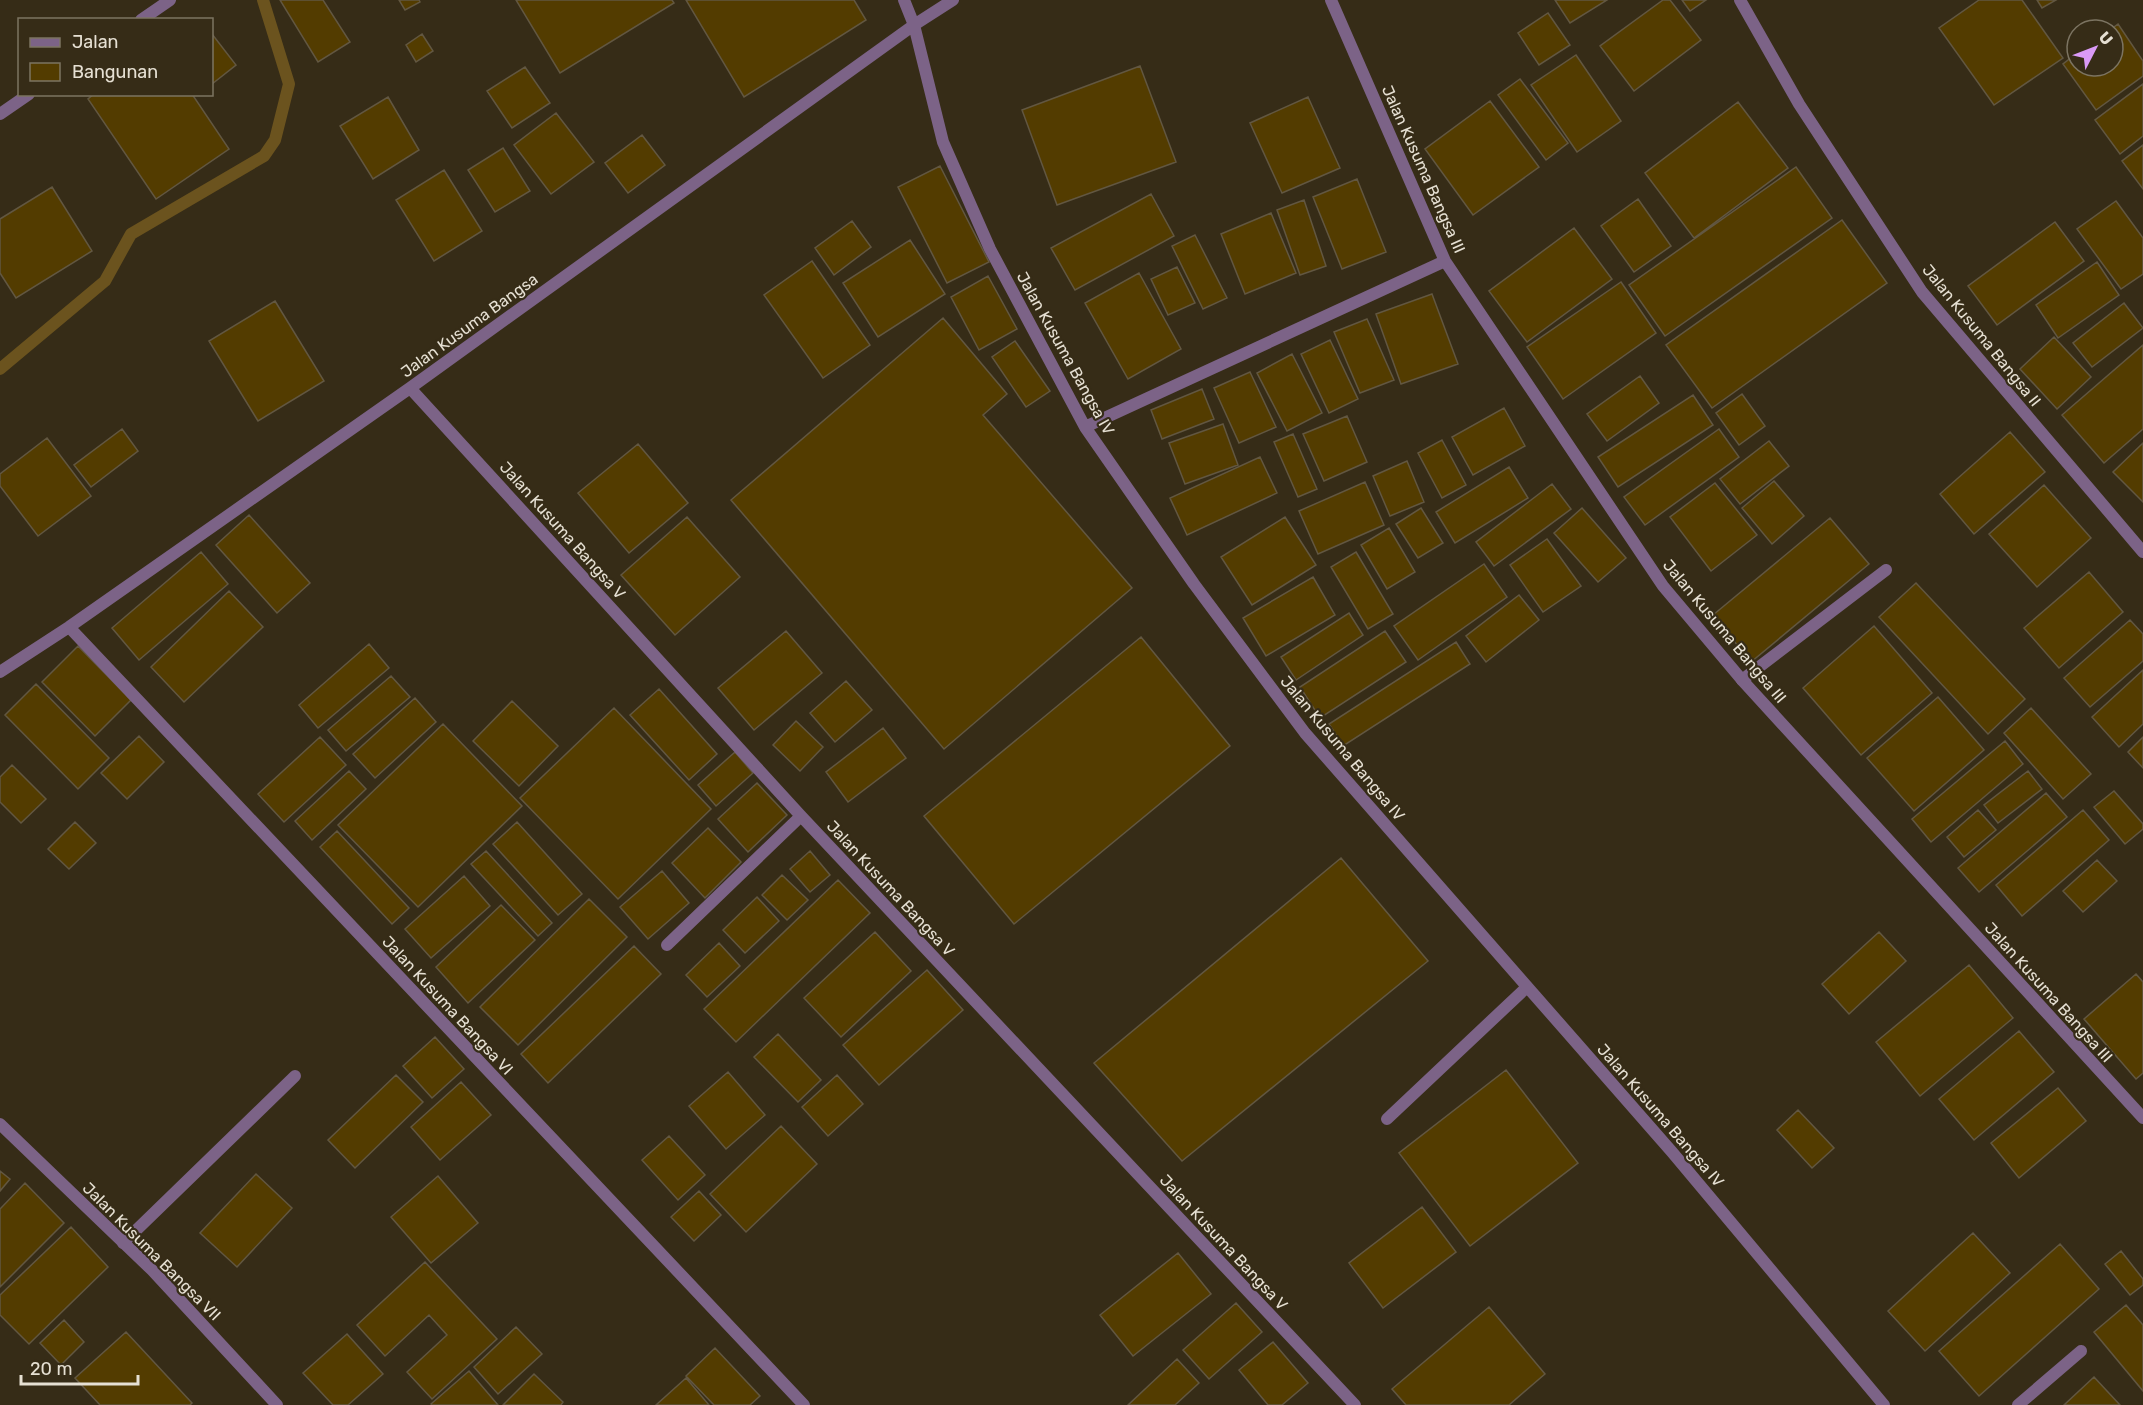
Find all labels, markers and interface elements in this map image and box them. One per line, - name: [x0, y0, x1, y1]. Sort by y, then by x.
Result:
- legend: [18, 18, 213, 96]
- north arrow: [2065, 18, 2125, 78]
- text: U: [2095, 28, 2117, 49]
- text: Jalan: [72, 31, 119, 53]
- text: Bangunan: [72, 61, 158, 83]
- street label: Jalan Kusuma Bangsa III: [1378, 82, 1469, 256]
- street label: Jalan Kusuma Bangsa II: [1918, 260, 2045, 410]
- street label: Jalan Kusuma Bangsa IV: [1013, 268, 1118, 438]
- street label: Jalan Kusuma Bangsa: [397, 269, 541, 381]
- street label: Jalan Kusuma Bangsa V: [496, 458, 629, 603]
- street label: Jalan Kusuma Bangsa III: [1659, 556, 1790, 707]
- street label: Jalan Kusuma Bangsa IV: [1276, 672, 1409, 825]
- street label: Jalan Kusuma Bangsa V: [823, 817, 958, 960]
- street label: Jalan Kusuma Bangsa III: [1981, 918, 2116, 1066]
- street label: Jalan Kusuma Bangsa VI: [378, 932, 517, 1079]
- street label: Jalan Kusuma Bangsa IV: [1593, 1040, 1728, 1191]
- street label: Jalan Kusuma Bangsa V: [1156, 1171, 1291, 1314]
- street label: Jalan Kusuma Bangsa VII: [79, 1178, 225, 1324]
- scale bar: [21, 1348, 138, 1386]
- text: 20 m: [30, 1358, 72, 1380]

